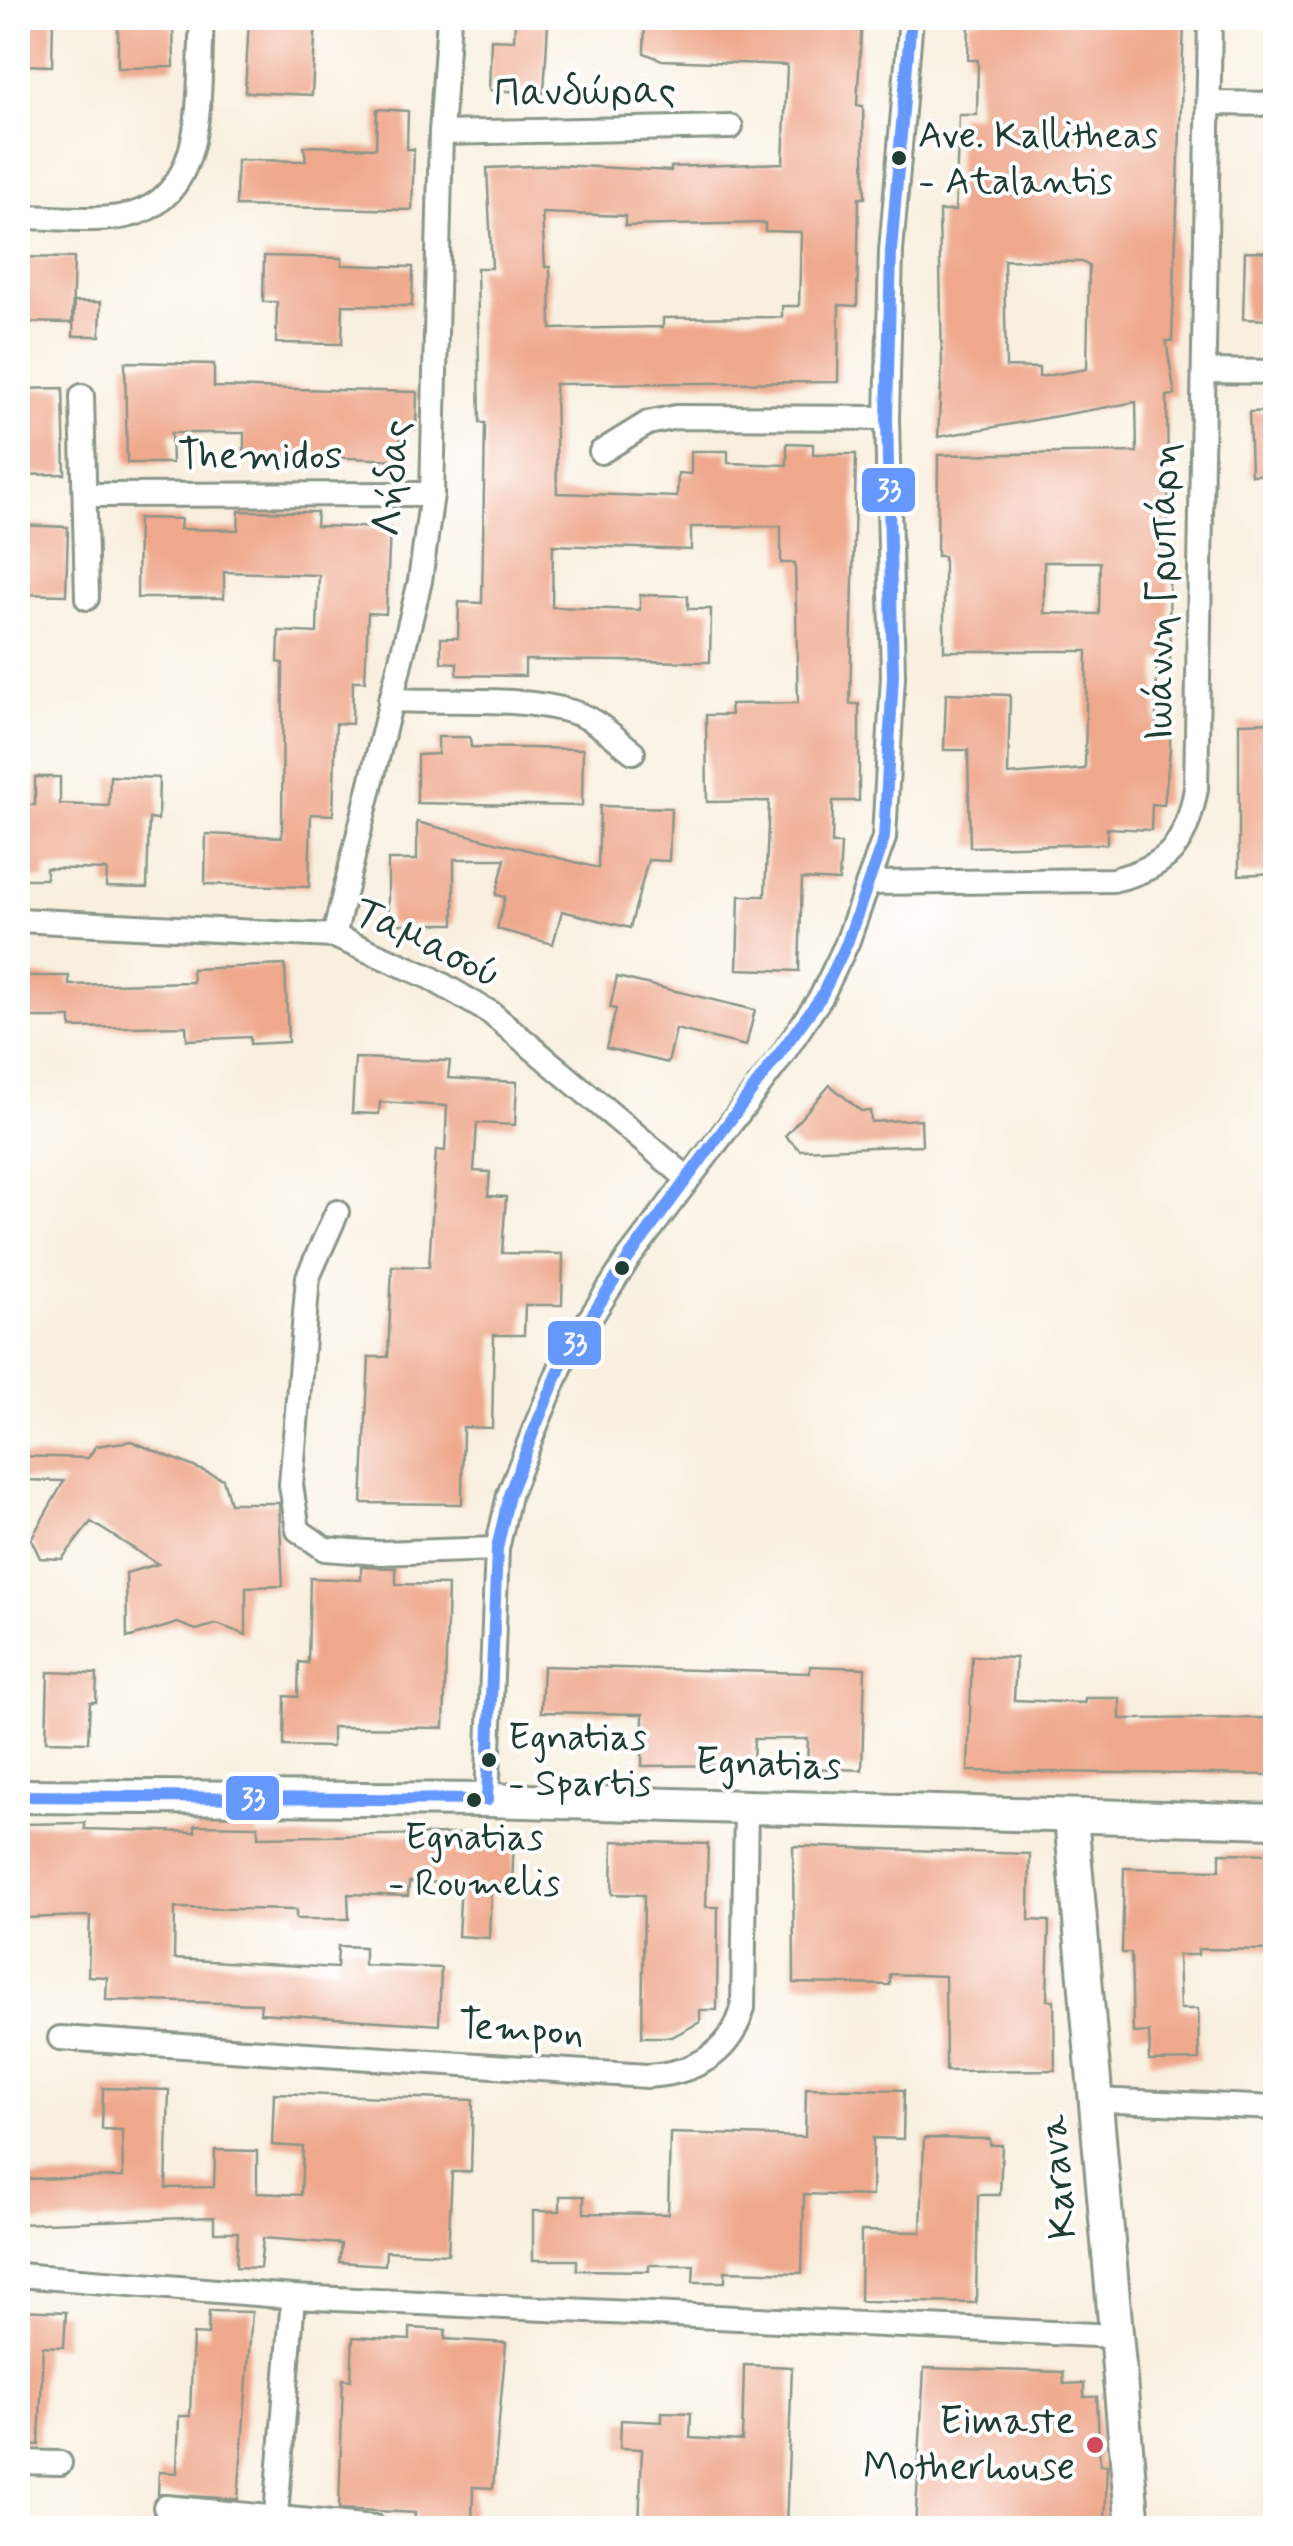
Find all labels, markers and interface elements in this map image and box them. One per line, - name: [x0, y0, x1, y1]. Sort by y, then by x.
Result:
- street label: Πανδώρας: [494, 65, 676, 121]
- place label: Ave. Kallitheas - Atalantis: [918, 112, 1158, 207]
- marker: Ave. Kallitheas - Atalantis: [889, 148, 909, 168]
- street label: Λήδας: [362, 417, 424, 539]
- street label: Themidos: [178, 431, 342, 483]
- street label: Ιωάννη Γρυπάρη: [1134, 442, 1192, 742]
- line badge: 33: [860, 466, 917, 514]
- text: 33: [877, 473, 901, 510]
- street label: Ταμασού: [345, 886, 509, 1002]
- unlabelled marker: [612, 1258, 632, 1278]
- line badge: 33: [546, 1319, 603, 1367]
- text: 33: [563, 1327, 587, 1364]
- place label: Egnatias - Spartis: [508, 1714, 652, 1809]
- street label: Egnatias: [694, 1736, 842, 1794]
- marker: Egnatias - Spartis: [479, 1750, 499, 1770]
- line badge: 33: [224, 1774, 281, 1822]
- text: 33: [241, 1782, 265, 1819]
- marker: Egnatias - Roumelis: [464, 1790, 484, 1810]
- place label: Egnatias - Roumelis: [388, 1814, 560, 1909]
- street label: Tempon: [456, 2000, 586, 2060]
- street label: Karava: [1028, 2112, 1090, 2241]
- place label: Eimaste Motherhouse: [863, 2396, 1075, 2494]
- marker: Eimaste Motherhouse: [1084, 2434, 1106, 2456]

